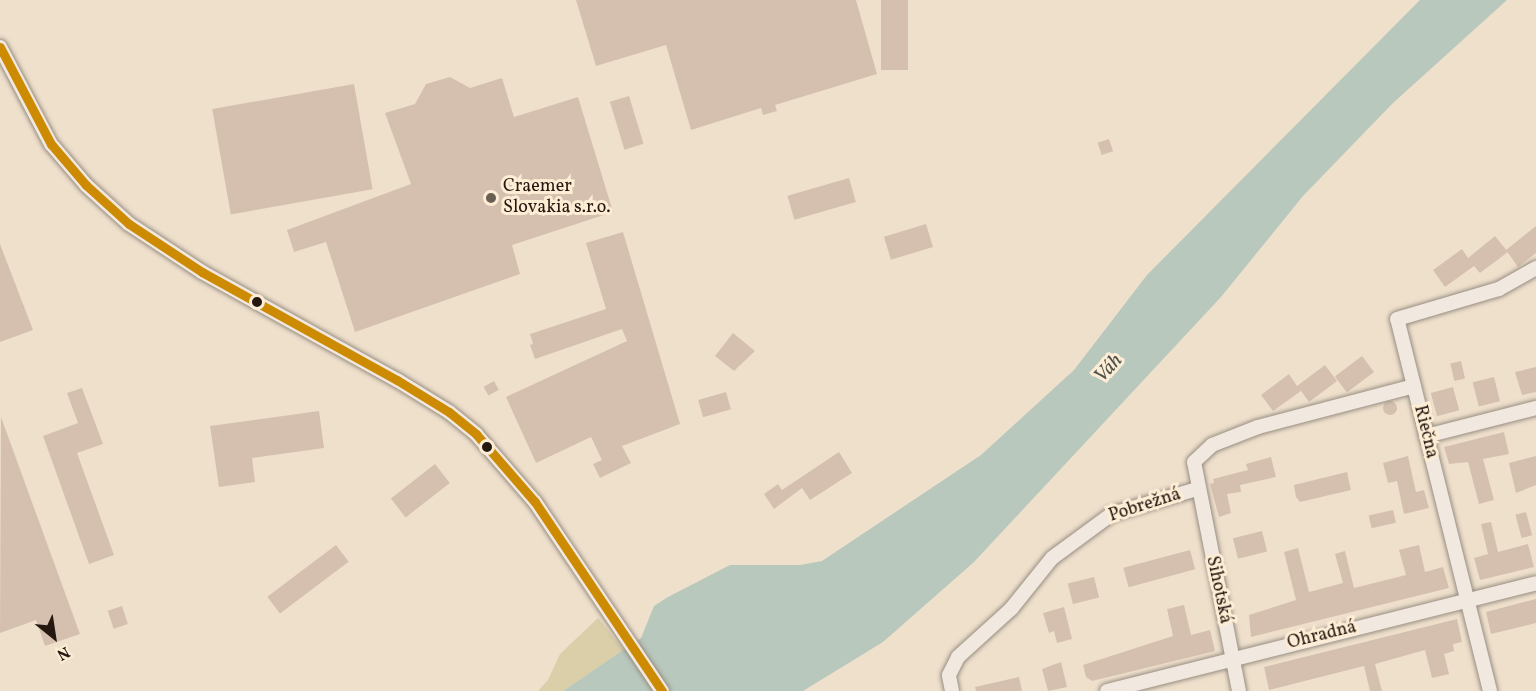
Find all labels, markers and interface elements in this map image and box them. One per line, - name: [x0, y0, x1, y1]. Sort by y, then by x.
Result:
- place label: Craemer Slovakia s.r.o.: [503, 177, 610, 219]
- marker: Craemer Slovakia s.r.o.: [484, 191, 498, 205]
- unlabelled marker: [251, 296, 263, 308]
- water label: Váh: [1090, 349, 1128, 389]
- street label: Riečna: [1408, 403, 1442, 461]
- unlabelled marker: [481, 441, 493, 453]
- street label: Pobrežná: [1106, 484, 1184, 528]
- street label: Sihotská: [1200, 554, 1236, 626]
- north arrow: [24, 607, 84, 667]
- street label: Ohradná: [1285, 617, 1359, 655]
- text: N: [52, 640, 74, 665]

